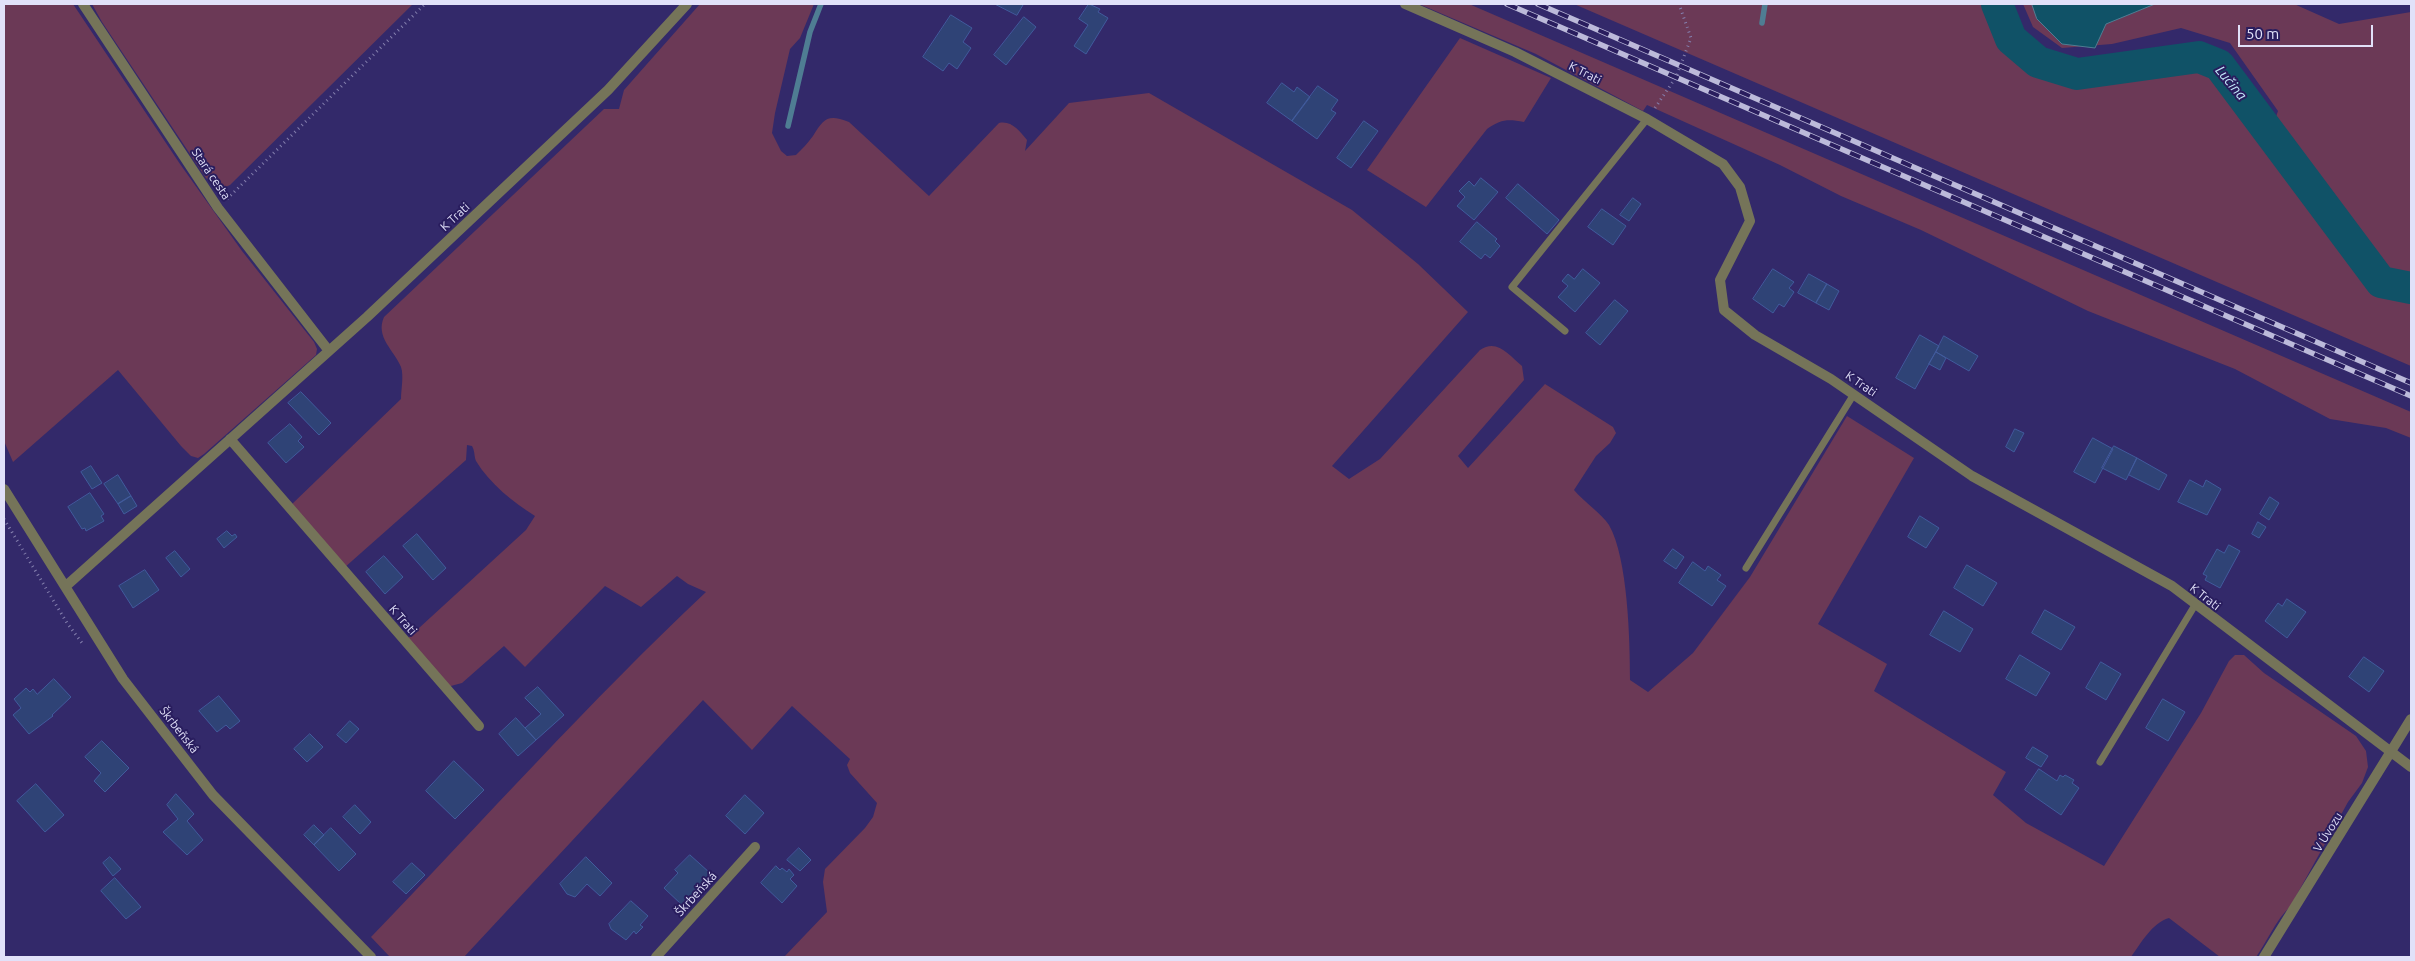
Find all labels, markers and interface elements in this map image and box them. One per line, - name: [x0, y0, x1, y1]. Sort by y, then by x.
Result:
- scale bar: [2240, 15, 2375, 47]
- text: 50 m: [2246, 25, 2279, 42]
- street label: K Trati: [1566, 59, 1604, 87]
- water label: Lučina: [2212, 62, 2250, 104]
- street label: Stará cesta: [189, 146, 233, 202]
- street label: K Trati: [437, 200, 473, 234]
- street label: K Trati: [1843, 368, 1879, 400]
- street label: K Trati: [2187, 581, 2223, 613]
- street label: K Trati: [386, 602, 420, 638]
- street label: Škrbeňská: [156, 704, 202, 756]
- street label: V Úvozu: [2310, 810, 2346, 854]
- street label: Škrbeňská: [672, 869, 720, 919]

